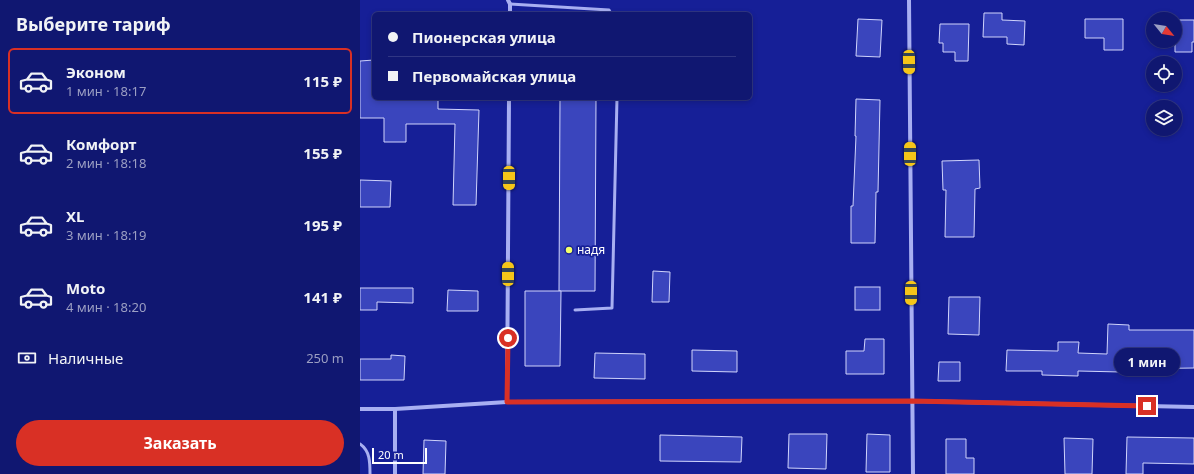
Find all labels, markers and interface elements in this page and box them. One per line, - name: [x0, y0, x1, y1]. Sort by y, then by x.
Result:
- text: Выберите тариф: [16, 12, 171, 36]
- north arrow: [1146, 12, 1182, 48]
- map controls: [1146, 12, 1182, 136]
- text: Пионерская улица: [412, 27, 556, 47]
- car: [903, 50, 915, 74]
- button: locate: [1146, 56, 1182, 92]
- text: Эконом: [66, 62, 126, 82]
- icon: car: [18, 63, 54, 99]
- text: Первомайская улица: [412, 66, 576, 86]
- text: 115 ₽: [303, 71, 342, 91]
- text: 1 мин · 18:17: [66, 82, 146, 100]
- button: layers: [1146, 100, 1182, 136]
- text: Комфорт: [66, 134, 136, 154]
- icon: car: [18, 135, 54, 171]
- car: [904, 142, 916, 166]
- text: 155 ₽: [303, 143, 342, 163]
- text: 2 мин · 18:18: [66, 154, 146, 172]
- car: [503, 166, 515, 190]
- text: XL: [66, 206, 84, 226]
- icon: car: [18, 207, 54, 243]
- text: 195 ₽: [303, 215, 342, 235]
- text: 3 мин · 18:19: [66, 226, 146, 244]
- place label: надя: [577, 241, 605, 258]
- marker: надя: [564, 245, 574, 255]
- car: [502, 262, 514, 286]
- text: Moto: [66, 278, 105, 298]
- icon: car: [18, 279, 54, 315]
- car: [905, 281, 917, 305]
- text: 141 ₽: [303, 287, 342, 307]
- text: 4 мин · 18:20: [66, 298, 146, 316]
- route start: [499, 329, 517, 347]
- icon: cash: [16, 347, 38, 369]
- text: Наличные: [48, 348, 123, 368]
- callout: 1 мин: [1114, 348, 1180, 376]
- text: 250 m: [306, 349, 344, 367]
- text: 1 мин: [1128, 353, 1167, 371]
- route end: [1138, 397, 1156, 415]
- button: Заказать: [16, 420, 344, 466]
- scale bar: [372, 446, 427, 465]
- text: 20 m: [378, 447, 404, 462]

